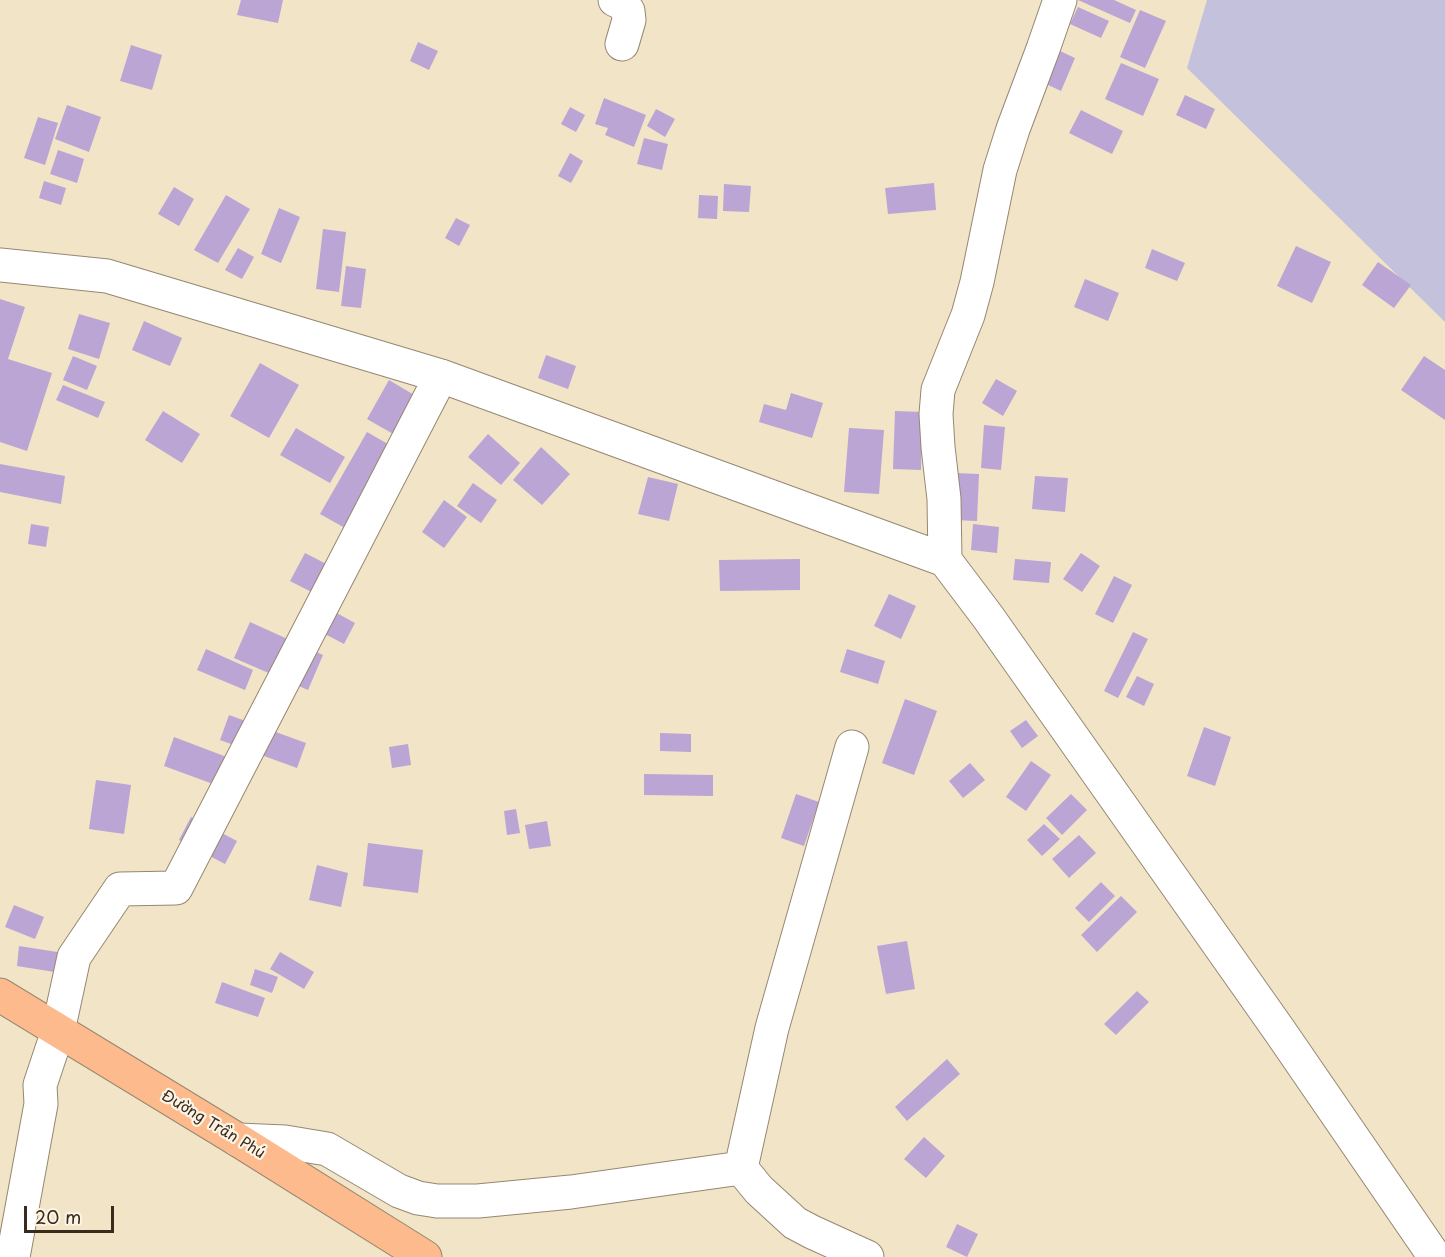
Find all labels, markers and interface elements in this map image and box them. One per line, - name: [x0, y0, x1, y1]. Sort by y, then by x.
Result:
- street label: Đường Trần Phú: [158, 1087, 268, 1163]
- scale bar: [27, 1194, 117, 1232]
- text: 20 m: [35, 1203, 81, 1230]

